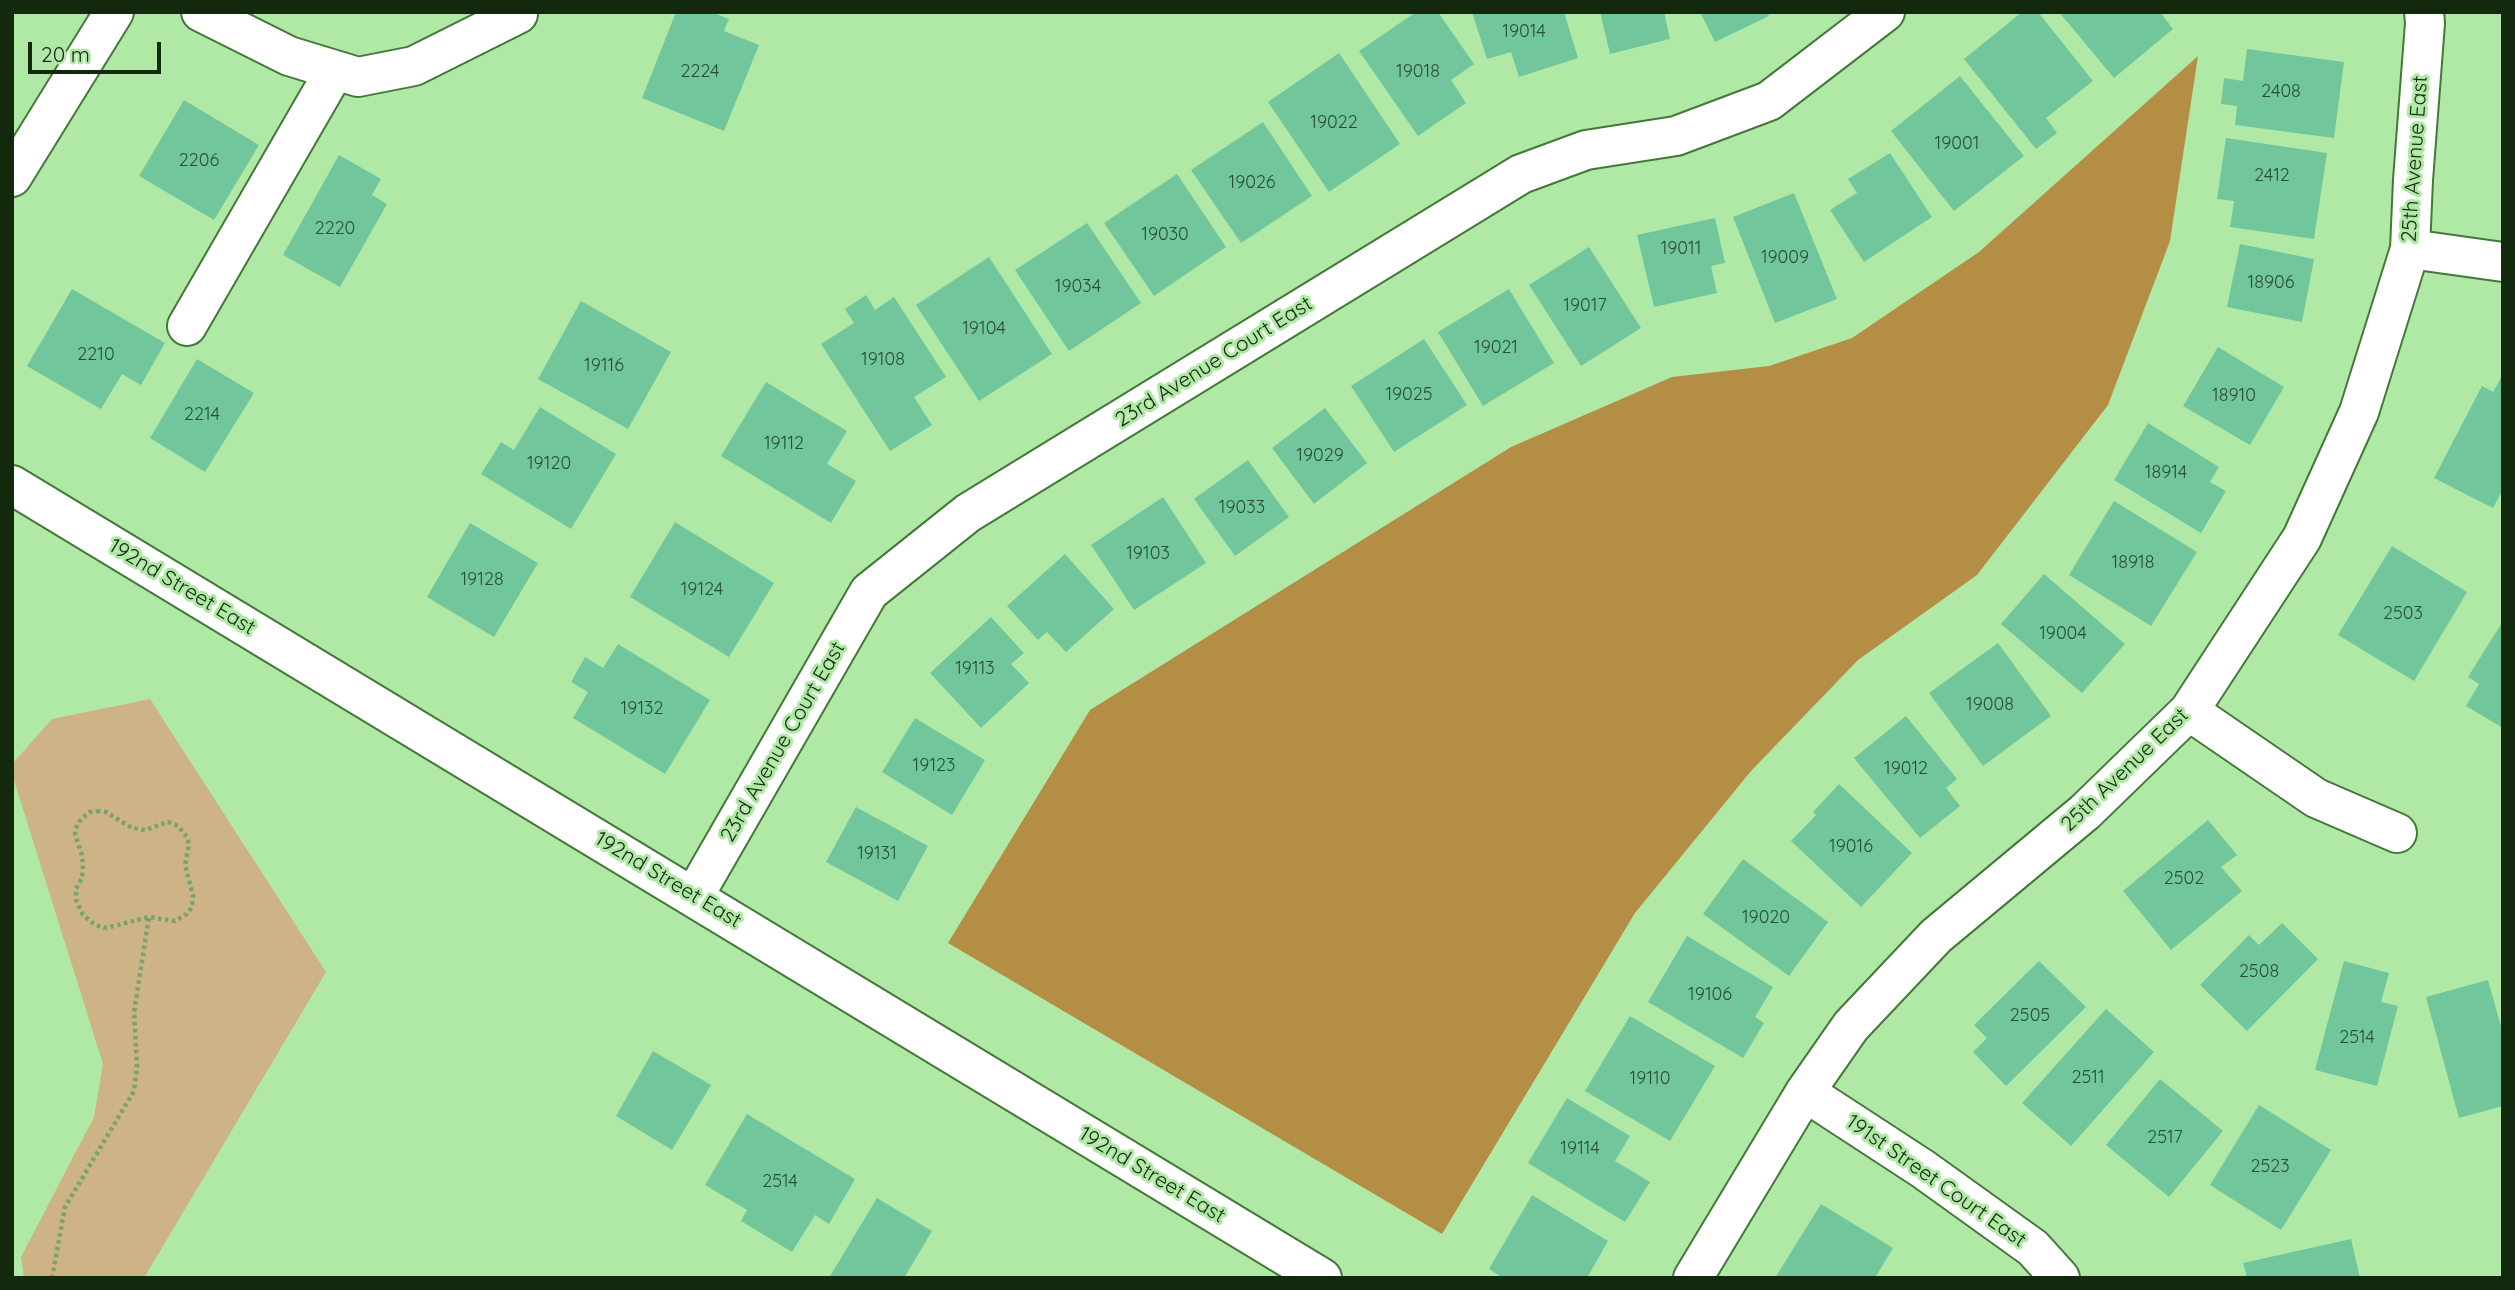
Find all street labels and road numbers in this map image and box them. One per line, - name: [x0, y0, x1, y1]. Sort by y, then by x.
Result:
- street label: 25th Avenue East: [2397, 75, 2433, 243]
- street label: 23rd Avenue Court East: [1111, 291, 1317, 433]
- street label: 192nd Street East: [104, 533, 260, 641]
- street label: 23rd Avenue Court East: [715, 637, 851, 847]
- street label: 25th Avenue East: [2056, 703, 2194, 837]
- street label: 192nd Street East: [590, 826, 746, 934]
- street label: 191st Street Court East: [1841, 1109, 2031, 1253]
- street label: 192nd Street East: [1074, 1121, 1230, 1229]

